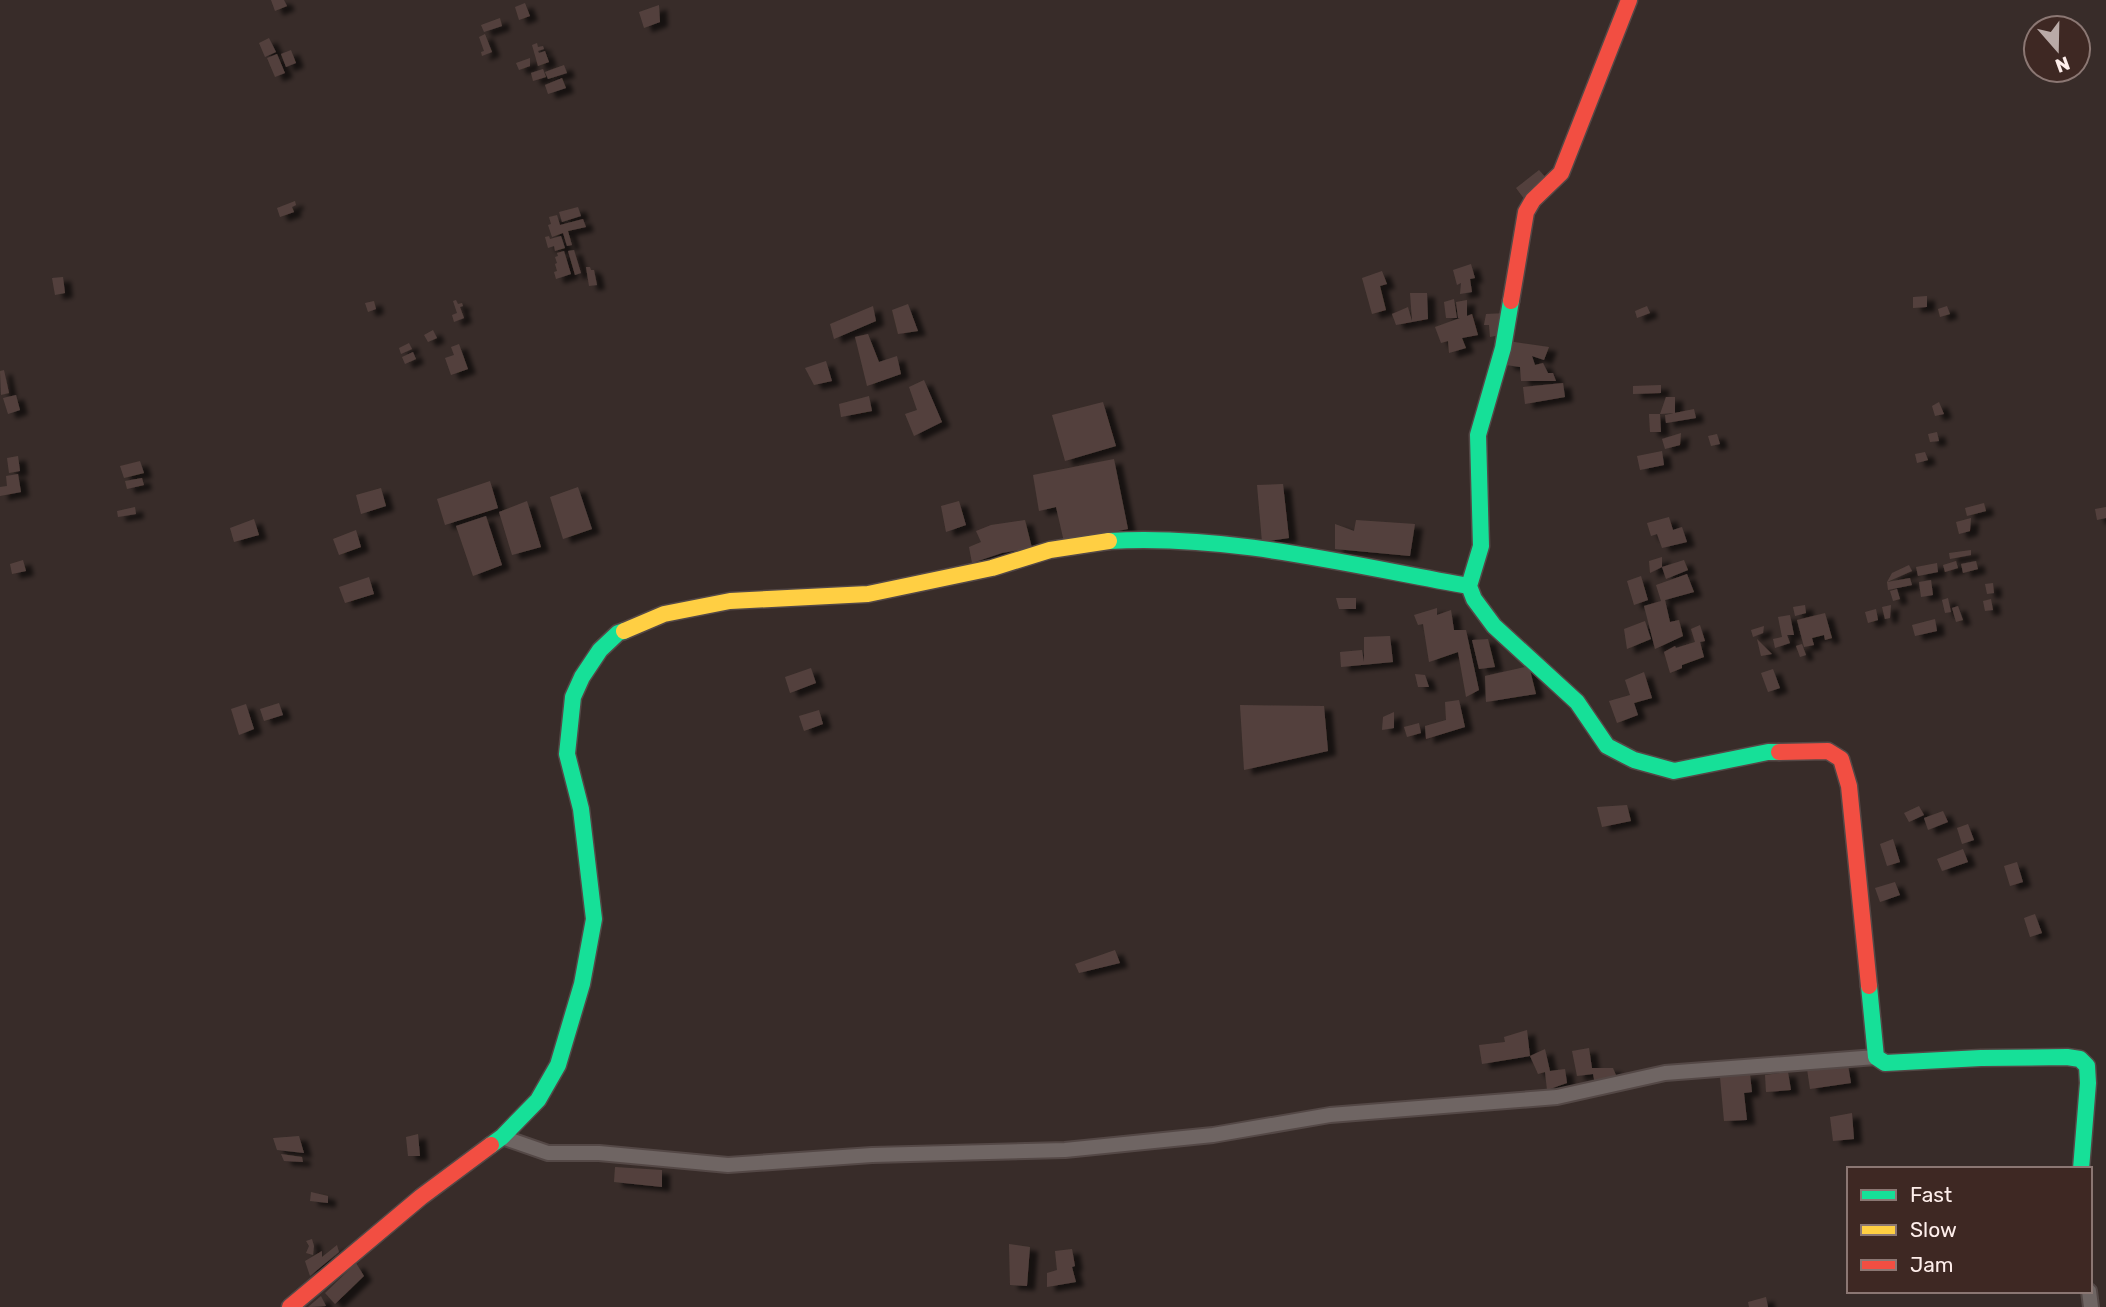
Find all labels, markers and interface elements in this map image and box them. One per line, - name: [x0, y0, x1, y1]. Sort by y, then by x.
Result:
- north arrow: [2022, 14, 2092, 84]
- text: N: [2052, 51, 2073, 78]
- legend: [1847, 1167, 2092, 1293]
- text: Fast: [1910, 1182, 1952, 1207]
- text: Slow: [1910, 1217, 1957, 1242]
- text: Jam: [1910, 1252, 1954, 1277]

